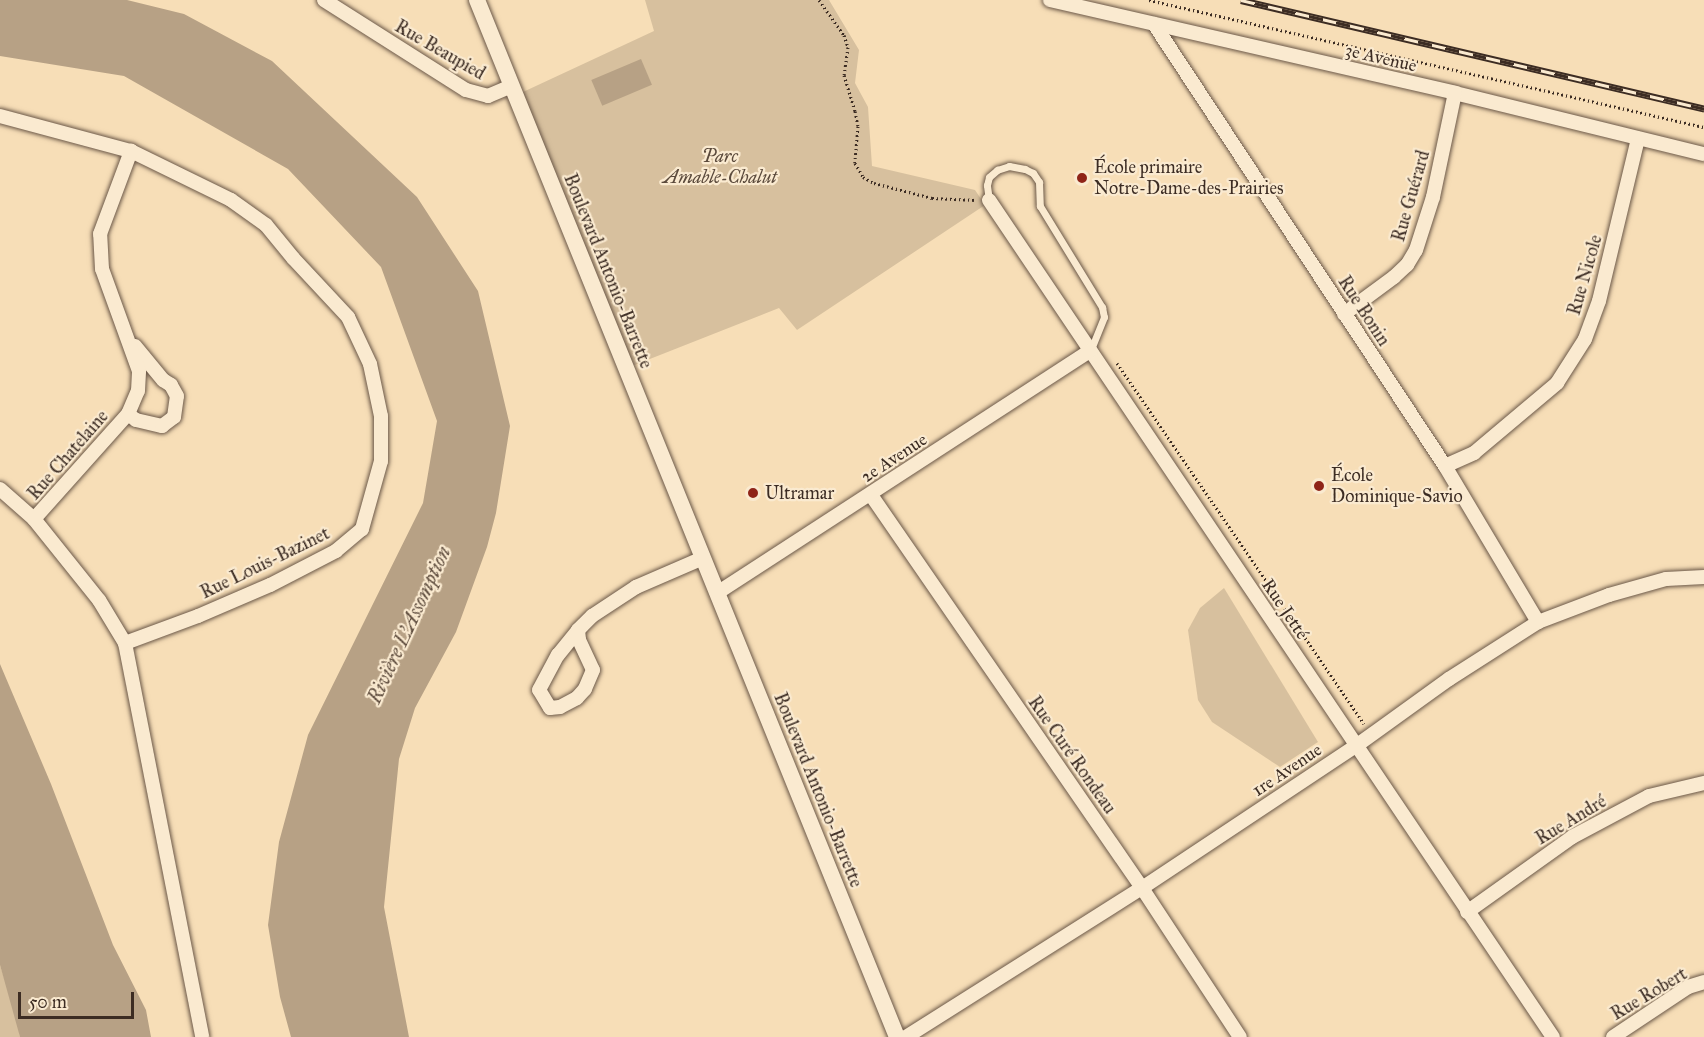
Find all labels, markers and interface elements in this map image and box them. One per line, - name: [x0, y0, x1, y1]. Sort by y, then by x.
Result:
- street label: Rue Beaupied: [391, 16, 489, 84]
- street label: 3e Avenue: [1343, 39, 1419, 77]
- park label: Parc Amable-Chalut: [663, 146, 777, 188]
- street label: Rue Guérard: [1388, 148, 1434, 244]
- place label: École primaire Notre-Dame-des-Prairies: [1094, 157, 1283, 200]
- street label: Boulevard Antonio-Barrette: [559, 171, 657, 371]
- marker: École primaire Notre-Dame-des-Prairies: [1075, 171, 1089, 185]
- street label: Rue Nicole: [1563, 232, 1607, 318]
- street label: Rue Bonin: [1333, 272, 1395, 350]
- street label: Rue Chatelaine: [23, 406, 113, 504]
- street label: 2e Avenue: [857, 429, 931, 487]
- place label: École Dominique-Savio: [1331, 465, 1463, 508]
- marker: École Dominique-Savio: [1312, 479, 1326, 493]
- place label: Ultramar: [765, 482, 834, 504]
- marker: Ultramar: [746, 486, 760, 500]
- street label: Rue Louis-Bazinet: [197, 522, 333, 604]
- water label: Rivière L'Assomption: [362, 543, 456, 707]
- street label: Rue Jetté: [1257, 575, 1313, 643]
- street label: Boulevard Antonio-Barrette: [769, 690, 867, 890]
- street label: Rue Curé Rondeau: [1023, 692, 1121, 818]
- street label: 1re Avenue: [1248, 739, 1326, 801]
- street label: Rue André: [1532, 791, 1610, 849]
- street label: Rue Robert: [1607, 963, 1691, 1025]
- scale bar: [21, 980, 136, 1018]
- text: 50 m: [29, 991, 67, 1013]

